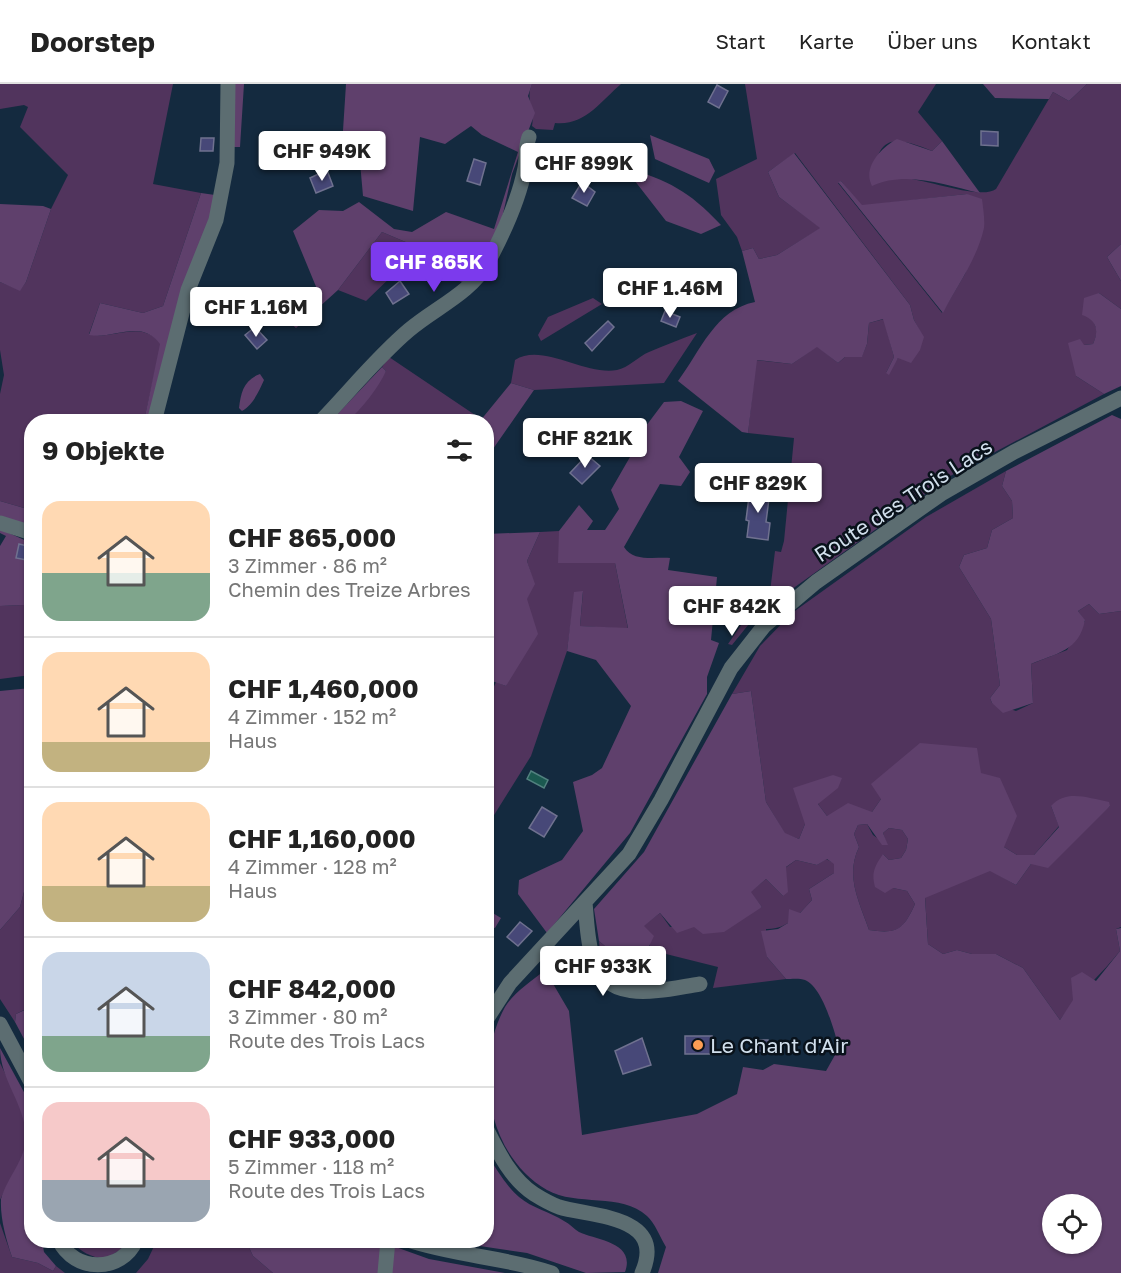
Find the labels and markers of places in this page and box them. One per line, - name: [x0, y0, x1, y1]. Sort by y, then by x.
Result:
- pin: CHF 949K: [260, 131, 384, 182]
- pin: CHF 899K: [522, 143, 646, 194]
- pin: CHF 865K: [372, 242, 496, 293]
- pin: CHF 1.46M: [601, 268, 739, 319]
- pin: CHF 1.16M: [187, 287, 325, 338]
- pin: CHF 821K: [523, 418, 647, 469]
- pin: CHF 829K: [696, 463, 820, 514]
- pin: CHF 842K: [670, 586, 794, 637]
- pin: CHF 933K: [541, 946, 665, 997]
- place label: Le Chant d'Air: [710, 1032, 848, 1058]
- marker: Le Chant d'Air: [691, 1038, 705, 1052]

